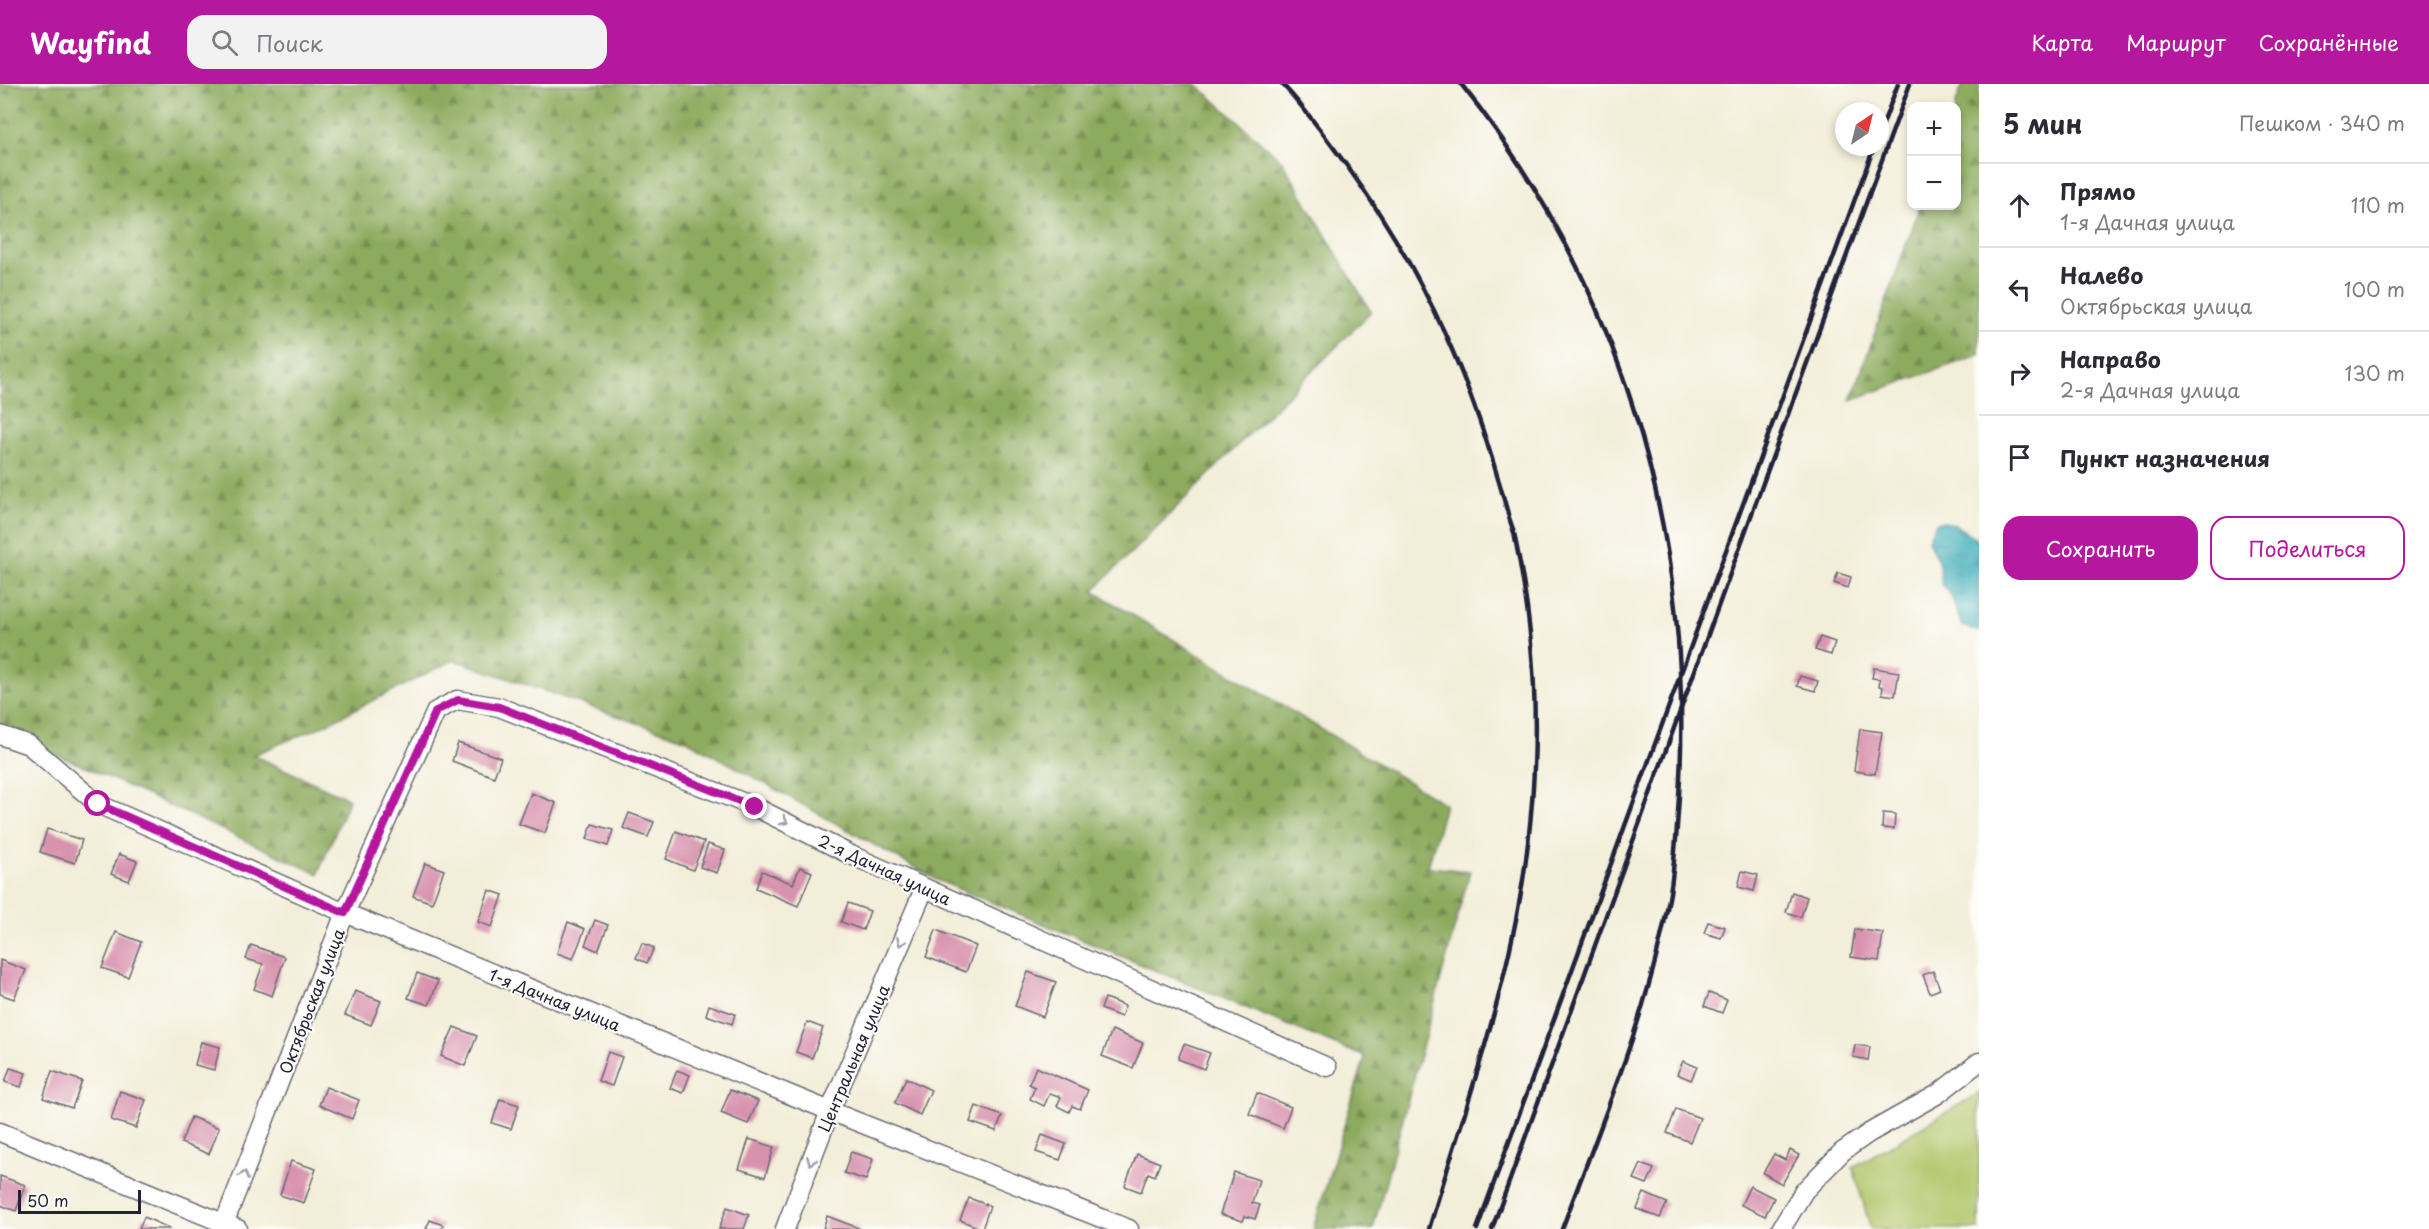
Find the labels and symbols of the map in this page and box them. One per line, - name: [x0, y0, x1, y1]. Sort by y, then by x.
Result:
- north arrow: [1835, 102, 1889, 156]
- route start: [84, 790, 110, 816]
- route end: [741, 793, 767, 819]
- one-way arrow: [777, 814, 788, 826]
- street label: 2-я Дачная улица: [815, 828, 955, 910]
- street label: Октябрьская улица: [272, 925, 350, 1077]
- one-way arrow: [897, 936, 909, 947]
- street label: 1-я Дачная улица: [486, 962, 624, 1036]
- street label: Центральная улица: [811, 981, 895, 1135]
- one-way arrow: [805, 1155, 818, 1166]
- one-way arrow: [236, 1170, 249, 1180]
- scale bar: [18, 1187, 141, 1214]

